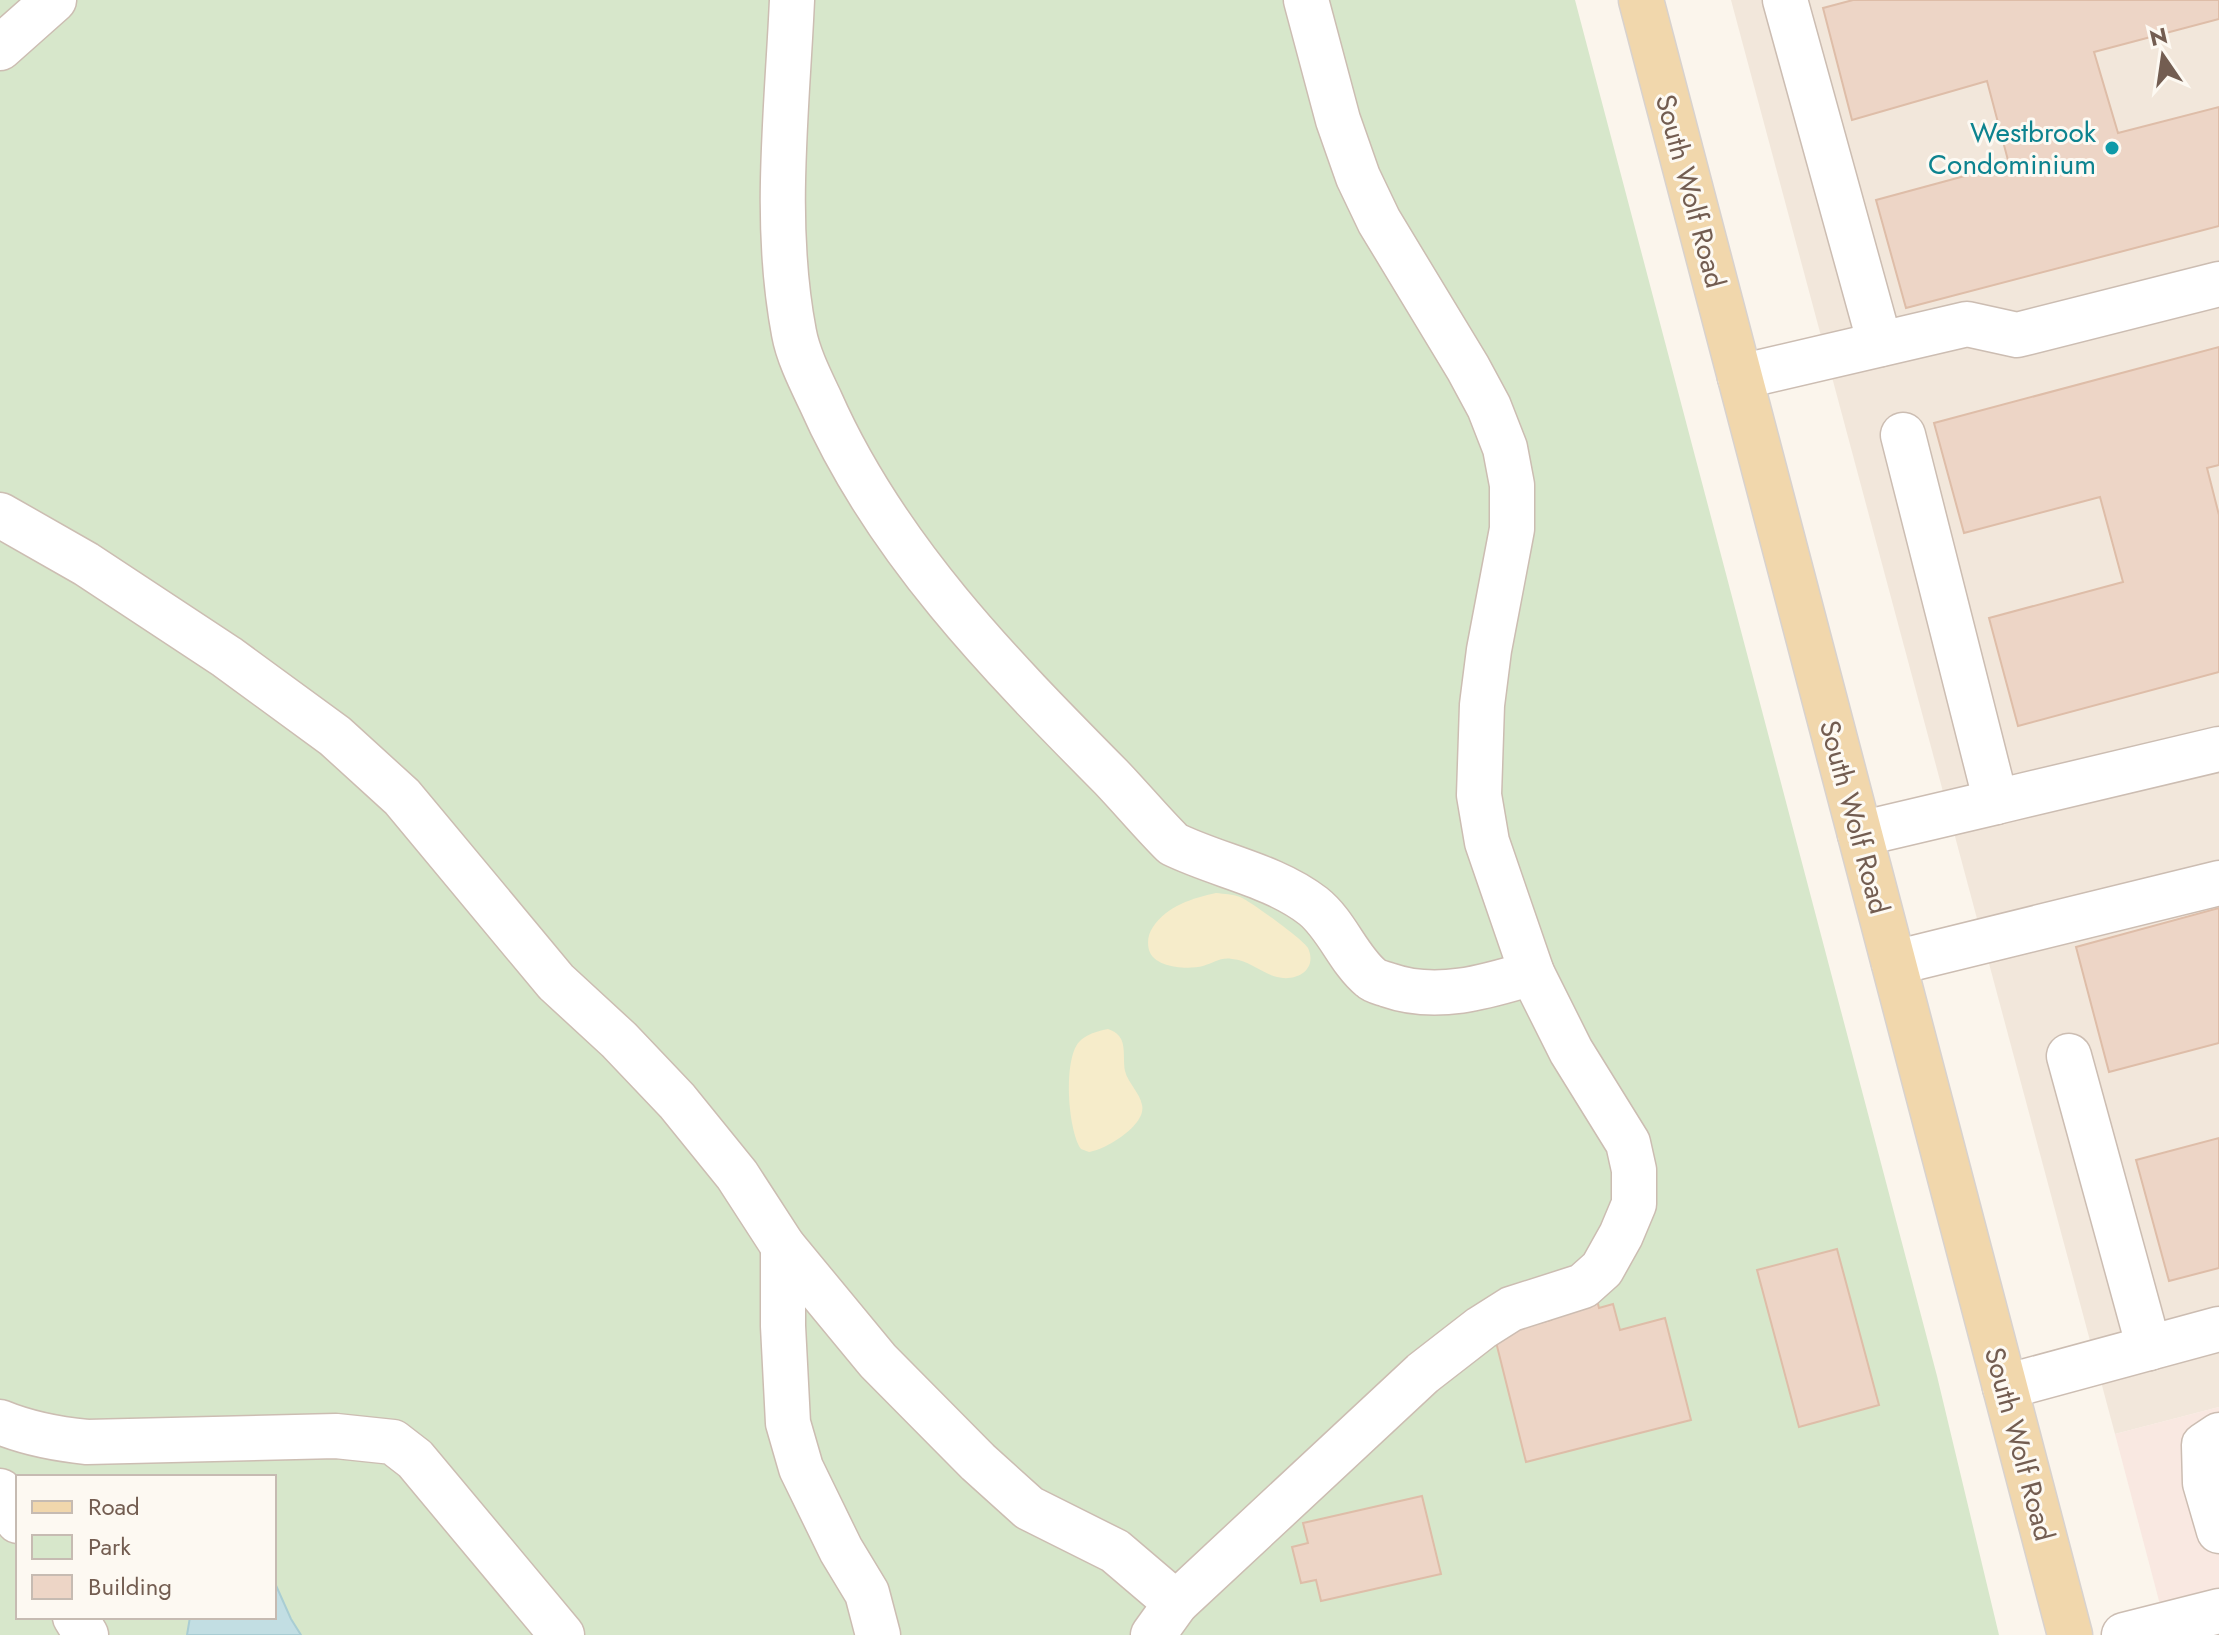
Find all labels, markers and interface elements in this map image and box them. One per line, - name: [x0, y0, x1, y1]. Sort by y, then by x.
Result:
- north arrow: [2123, 16, 2203, 96]
- text: N: [2146, 19, 2171, 54]
- street label: South Wolf Road: [1645, 90, 1736, 293]
- place label: Westbrook Condominium: [1928, 112, 2097, 185]
- marker: Westbrook Condominium: [2103, 139, 2121, 157]
- street label: South Wolf Road: [1809, 716, 1900, 919]
- street label: South Wolf Road: [1974, 1343, 2065, 1546]
- legend: [16, 1475, 276, 1619]
- text: Road: [88, 1489, 140, 1524]
- text: Park: [88, 1529, 131, 1564]
- text: Building: [88, 1569, 172, 1604]

